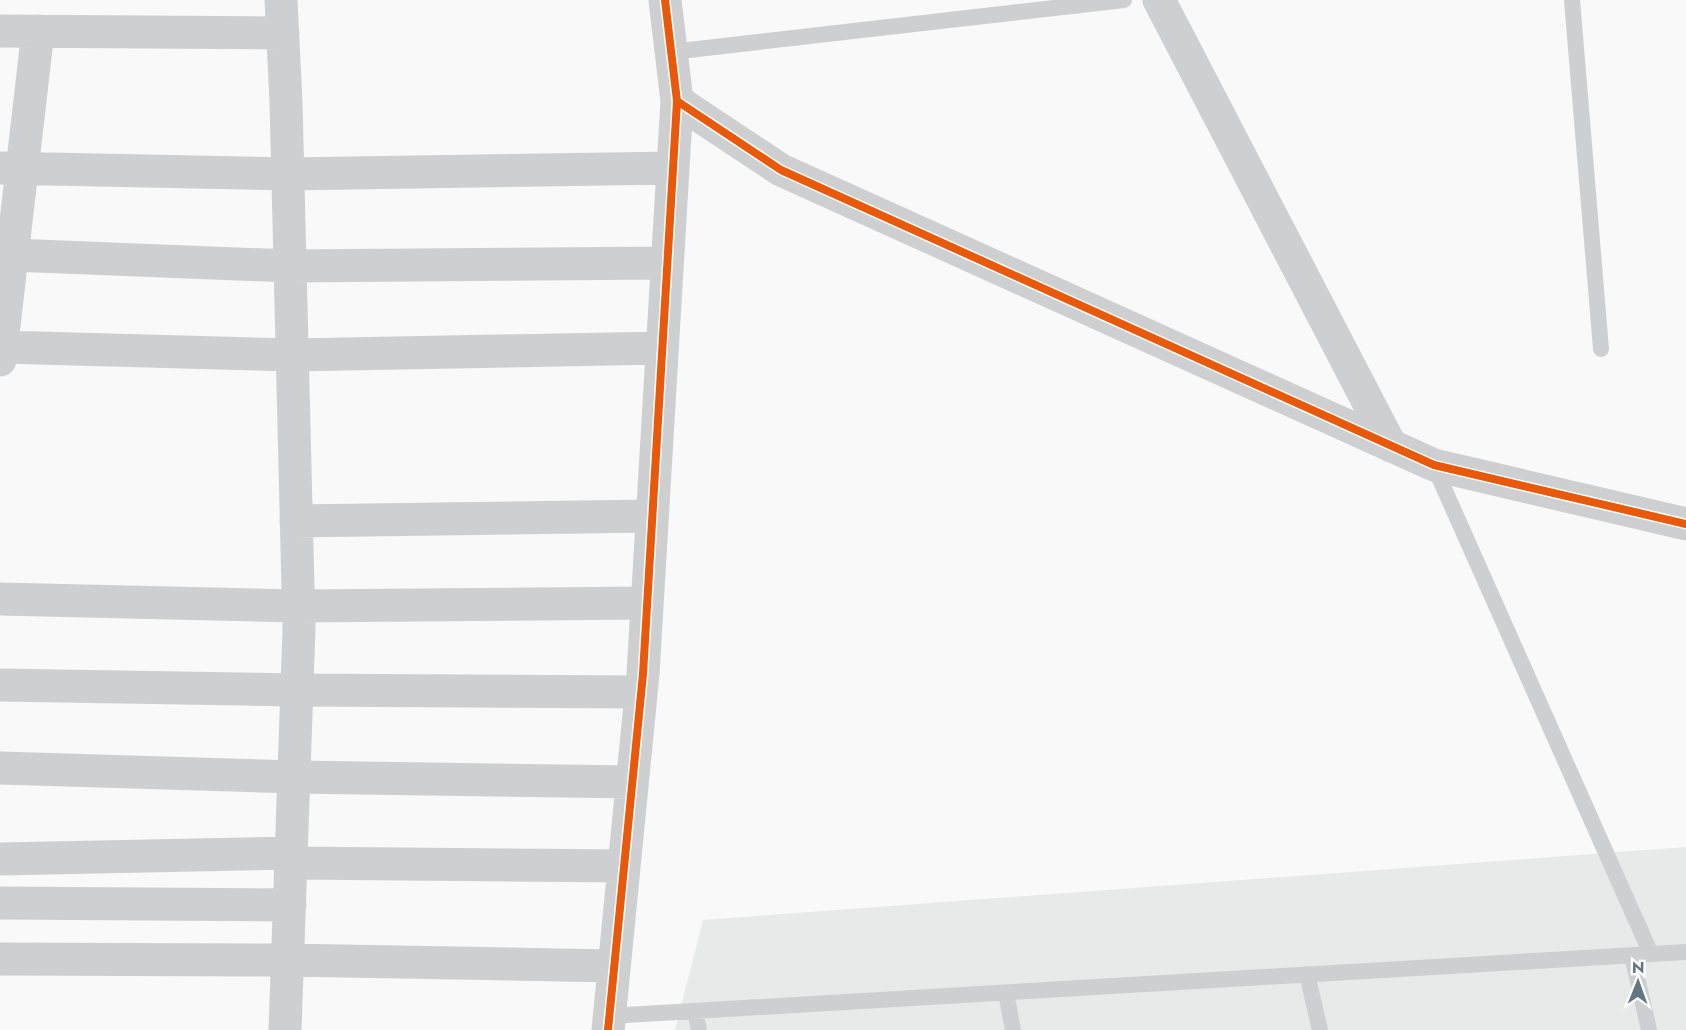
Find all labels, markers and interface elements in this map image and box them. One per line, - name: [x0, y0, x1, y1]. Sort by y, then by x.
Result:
- north arrow: [1608, 952, 1668, 1012]
- text: N: [1632, 956, 1645, 979]

